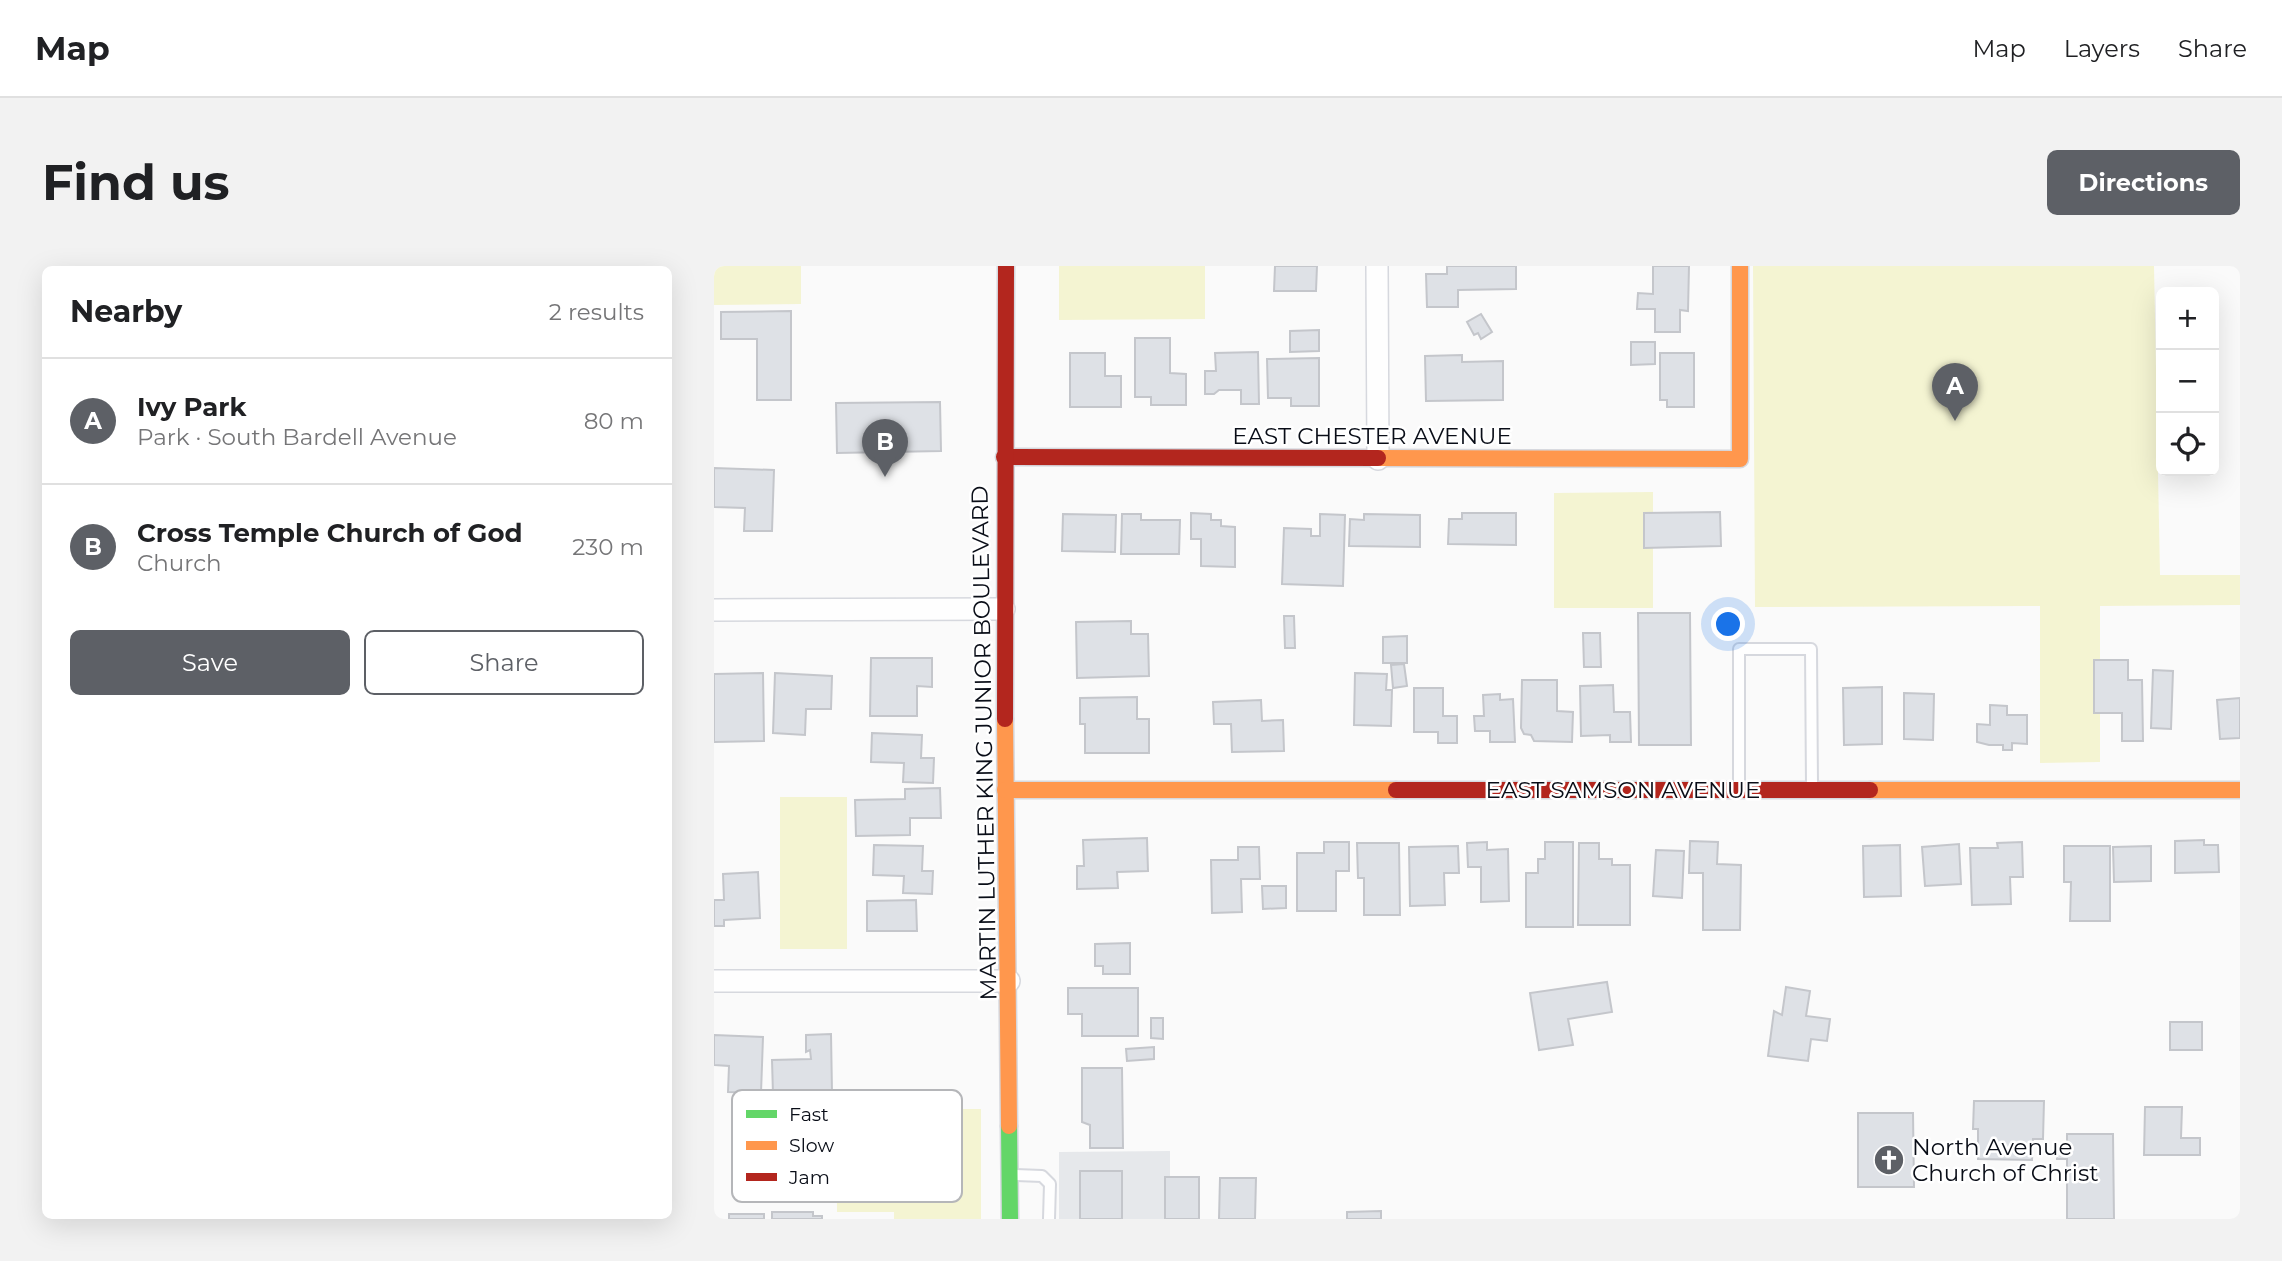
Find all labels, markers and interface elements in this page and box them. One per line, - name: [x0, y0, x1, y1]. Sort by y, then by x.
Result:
- text: Map: [35, 28, 110, 68]
- text: Map: [1972, 34, 2026, 63]
- text: Layers: [2064, 34, 2140, 63]
- text: Share: [2178, 34, 2247, 63]
- button: Directions: [2047, 150, 2240, 215]
- text: Find us: [42, 153, 230, 212]
- map controls: [2156, 287, 2219, 476]
- button: +: [2156, 287, 2219, 350]
- text: Nearby: [70, 293, 182, 330]
- text: 2 results: [549, 298, 644, 326]
- button: −: [2156, 350, 2219, 413]
- pin: A: [1932, 363, 1978, 421]
- text: Ivy Park: [137, 391, 246, 423]
- text: A: [84, 407, 102, 435]
- text: 80 m: [584, 407, 644, 435]
- button: locate: [2156, 413, 2219, 476]
- pin: B: [862, 419, 908, 477]
- street label: EAST CHESTER AVENUE: [1232, 422, 1512, 450]
- text: Park · South Bardell Avenue: [137, 423, 457, 451]
- street label: MARTIN LUTHER KING JUNIOR BOULEVARD: [966, 485, 1002, 1001]
- text: Cross Temple Church of God: [137, 517, 522, 549]
- text: B: [84, 533, 102, 561]
- text: 230 m: [572, 533, 644, 561]
- text: Church: [137, 549, 222, 577]
- your location: [1711, 607, 1745, 641]
- button: Save: [70, 630, 350, 695]
- button: Share: [364, 630, 644, 695]
- street label: EAST SAMSON AVENUE: [1486, 776, 1760, 804]
- legend: [732, 1090, 962, 1202]
- text: Fast: [789, 1103, 829, 1126]
- place label: North Avenue Church of Christ: [1912, 1133, 2098, 1187]
- text: Slow: [789, 1134, 834, 1157]
- church icon: North Avenue Church of Christ: [1872, 1143, 1906, 1177]
- text: Jam: [788, 1166, 830, 1189]

